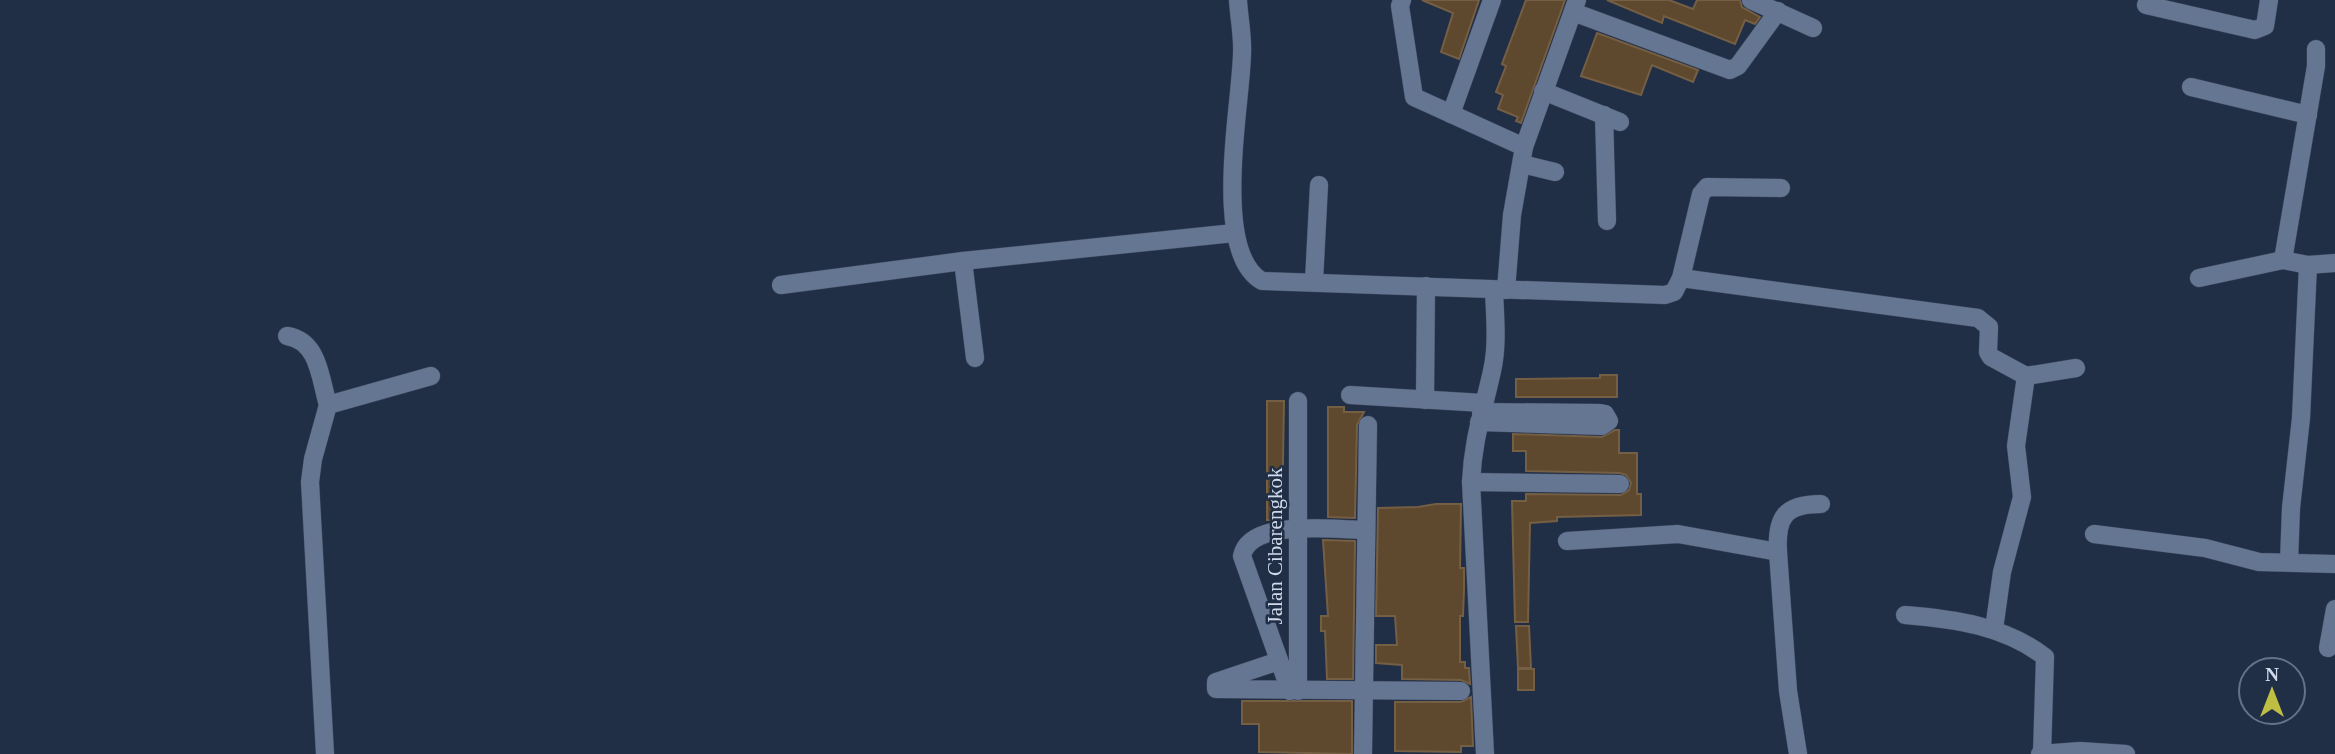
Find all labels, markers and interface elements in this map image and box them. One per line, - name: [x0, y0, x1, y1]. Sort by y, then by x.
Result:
- street label: Jalan Cibarengkok: [1263, 467, 1287, 624]
- north arrow: [2237, 656, 2307, 726]
- text: N: [2265, 664, 2279, 685]

